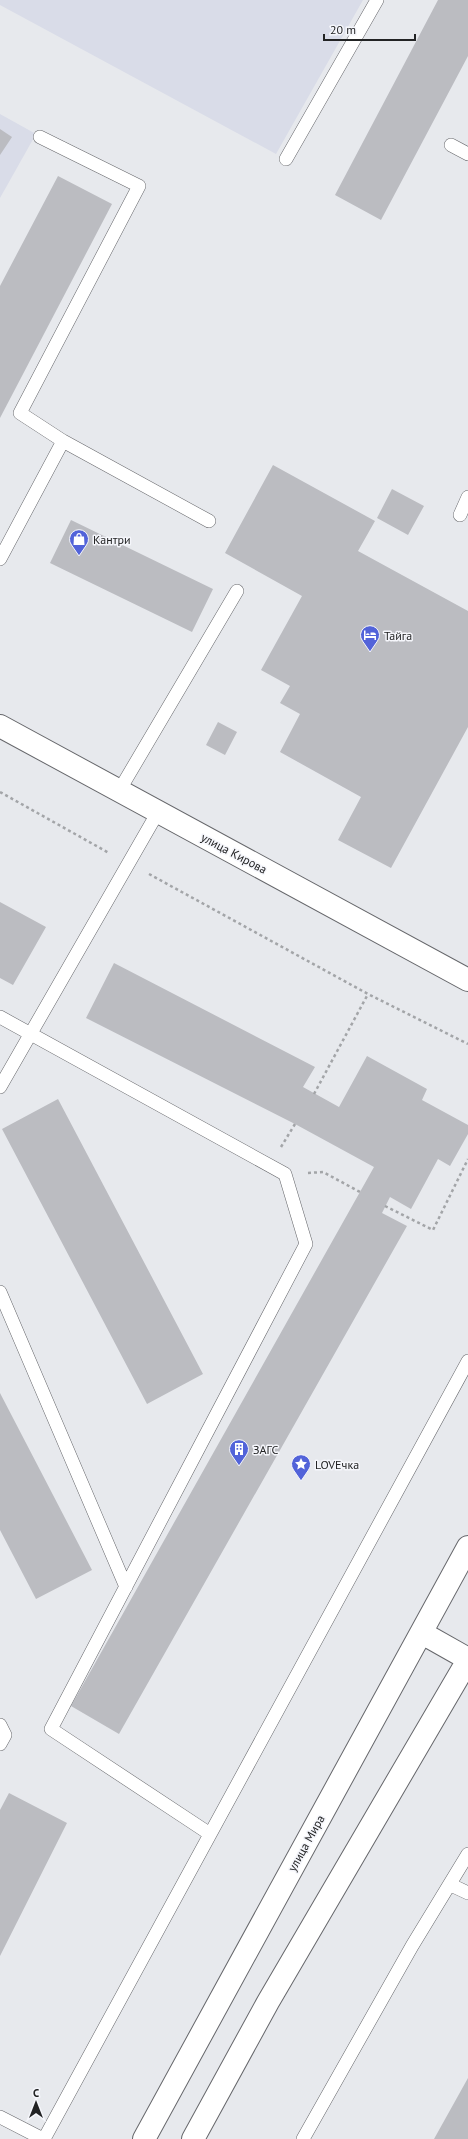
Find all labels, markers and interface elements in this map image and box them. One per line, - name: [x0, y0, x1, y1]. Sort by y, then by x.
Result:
- scale bar: [324, 16, 415, 42]
- text: 20 m: [330, 22, 356, 37]
- shop icon: Кантри: [68, 528, 90, 556]
- place label: Кантри: [93, 532, 131, 547]
- hotel icon: Тайга: [359, 624, 381, 652]
- place label: Тайга: [384, 628, 412, 643]
- street label: улица Кирова: [198, 829, 270, 877]
- building icon: ЗАГС: [228, 1438, 250, 1466]
- place label: ЗАГС: [253, 1442, 279, 1457]
- place icon: LOVEчка: [290, 1453, 312, 1481]
- place label: LOVEчка: [315, 1457, 359, 1472]
- street label: улица Мира: [284, 1812, 328, 1874]
- north arrow: [16, 2083, 56, 2123]
- text: С: [33, 2086, 39, 2100]

